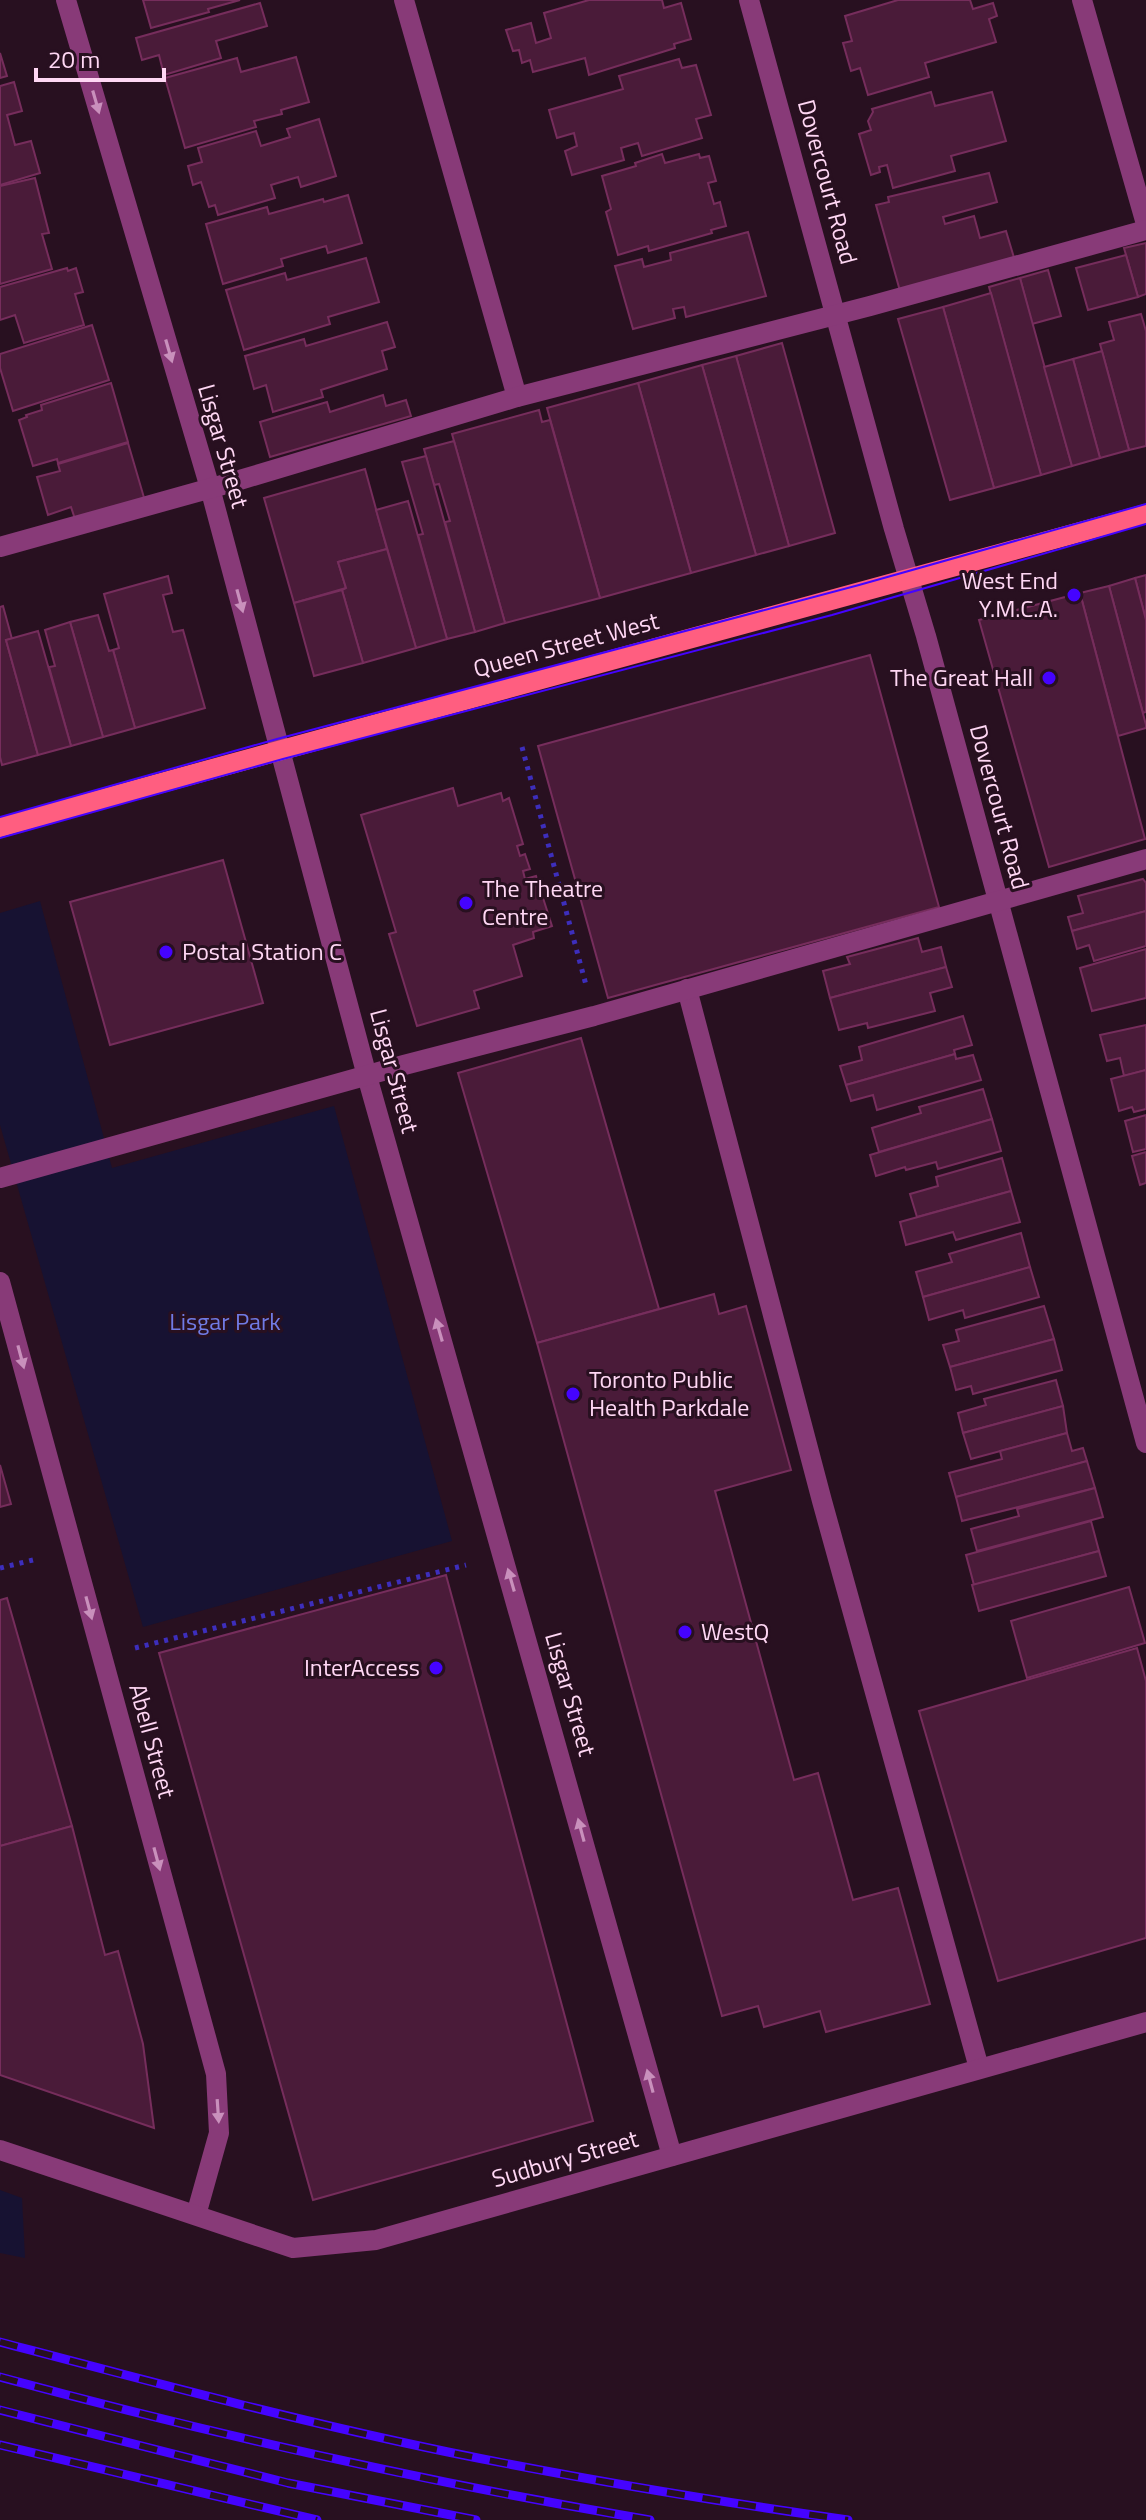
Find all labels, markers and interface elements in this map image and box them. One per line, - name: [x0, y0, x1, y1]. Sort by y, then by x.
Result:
- scale bar: [36, 32, 164, 82]
- text: 20 m: [48, 41, 100, 77]
- one-way arrow: [90, 90, 103, 114]
- street label: Dovercourt Road: [789, 95, 867, 268]
- one-way arrow: [163, 340, 176, 364]
- street label: Lisgar Street: [189, 379, 259, 513]
- place label: West End Y.M.C.A.: [961, 562, 1058, 626]
- marker: West End Y.M.C.A.: [1065, 586, 1083, 604]
- one-way arrow: [234, 589, 246, 614]
- street label: Queen Street West: [469, 602, 663, 686]
- place label: The Great Hall: [890, 659, 1033, 695]
- marker: The Great Hall: [1040, 669, 1058, 687]
- street label: Dovercourt Road: [961, 720, 1039, 893]
- place label: The Theatre Centre: [482, 870, 603, 934]
- marker: The Theatre Centre: [457, 894, 475, 912]
- place label: Postal Station C: [182, 933, 342, 969]
- marker: Postal Station C: [157, 943, 175, 961]
- street label: Lisgar Street: [361, 1004, 429, 1138]
- park label: Lisgar Park: [169, 1303, 281, 1339]
- one-way arrow: [433, 1317, 445, 1342]
- one-way arrow: [15, 1345, 27, 1370]
- place label: Toronto Public Health Parkdale: [589, 1361, 749, 1425]
- marker: Toronto Public Health Parkdale: [564, 1385, 582, 1403]
- one-way arrow: [504, 1567, 516, 1592]
- one-way arrow: [83, 1597, 96, 1621]
- place label: WestQ: [701, 1613, 769, 1649]
- marker: WestQ: [676, 1623, 694, 1641]
- street label: Lisgar Street: [536, 1627, 606, 1761]
- place label: InterAccess: [304, 1649, 420, 1685]
- marker: InterAccess: [427, 1659, 445, 1677]
- street label: Abell Street: [120, 1679, 186, 1803]
- one-way arrow: [574, 1818, 587, 1842]
- one-way arrow: [151, 1848, 164, 1872]
- one-way arrow: [644, 2068, 656, 2093]
- one-way arrow: [212, 2099, 225, 2124]
- street label: Sudbury Street: [487, 2120, 643, 2196]

